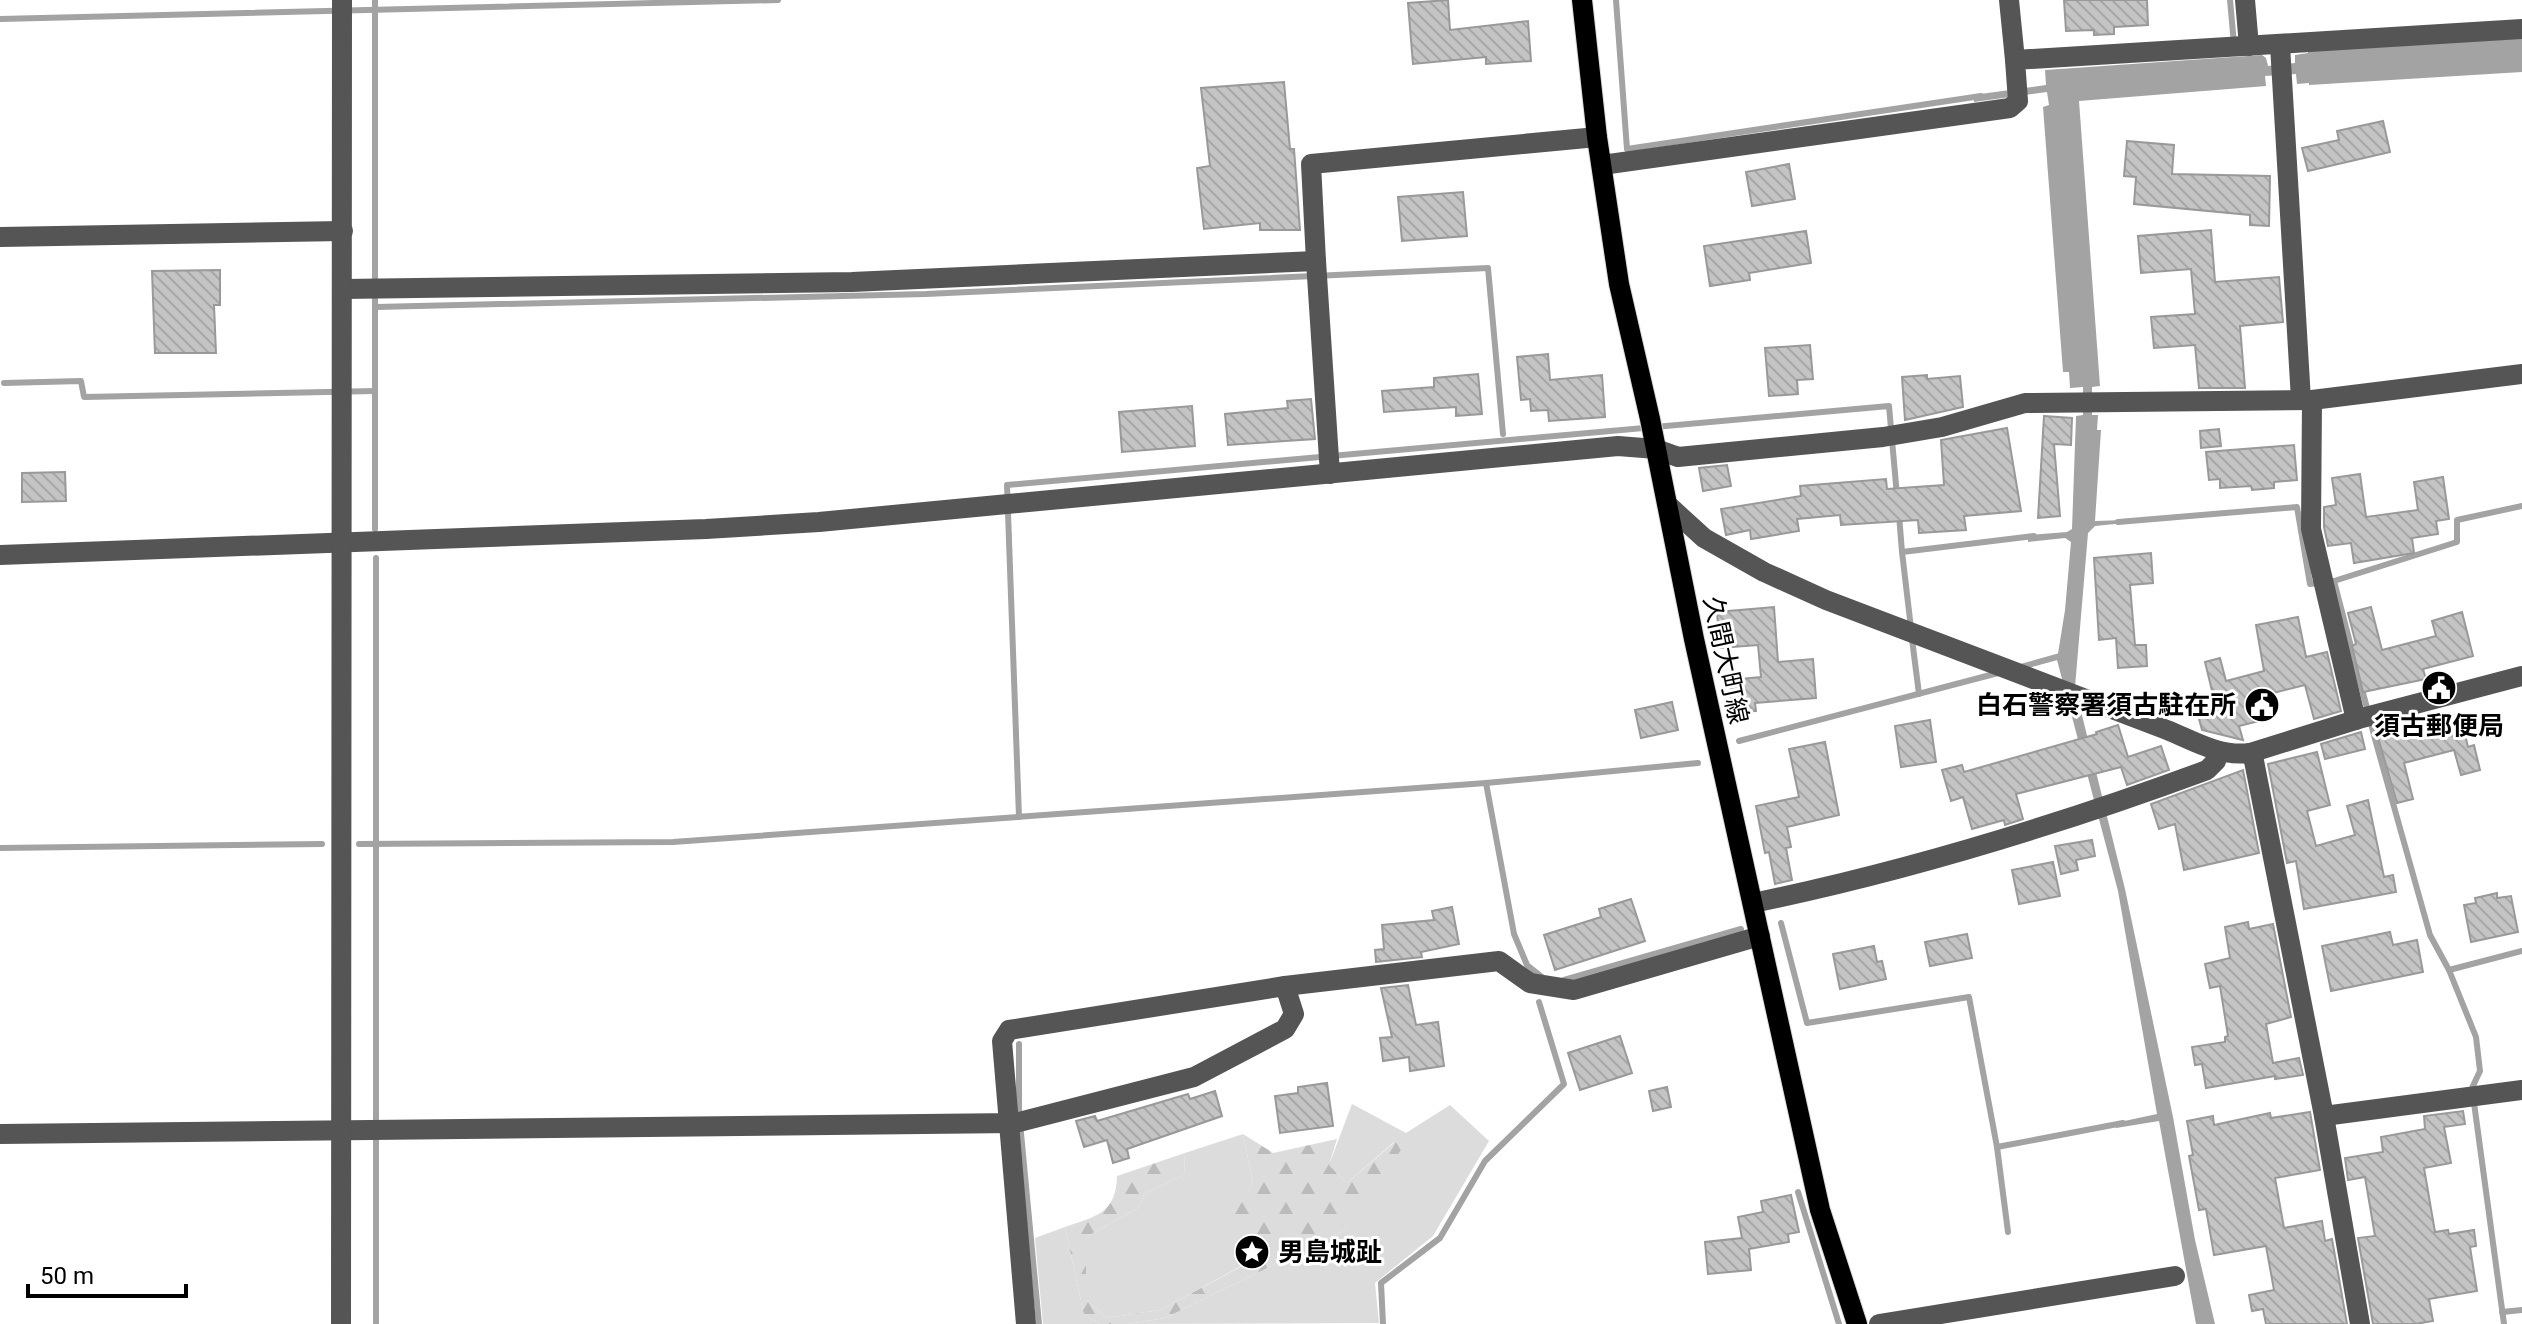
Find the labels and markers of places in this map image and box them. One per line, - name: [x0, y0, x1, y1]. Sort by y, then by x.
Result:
- public building icon: 須古郵便局: [2420, 669, 2458, 707]
- public building icon: 白石警察署須古駐在所: [2243, 686, 2281, 724]
- place label: 白石警察署須古駐在所: [1976, 690, 2236, 720]
- place label: 須古郵便局: [2374, 711, 2504, 741]
- place icon: 男島城趾: [1233, 1233, 1271, 1271]
- place label: 男島城趾: [1278, 1237, 1382, 1267]

